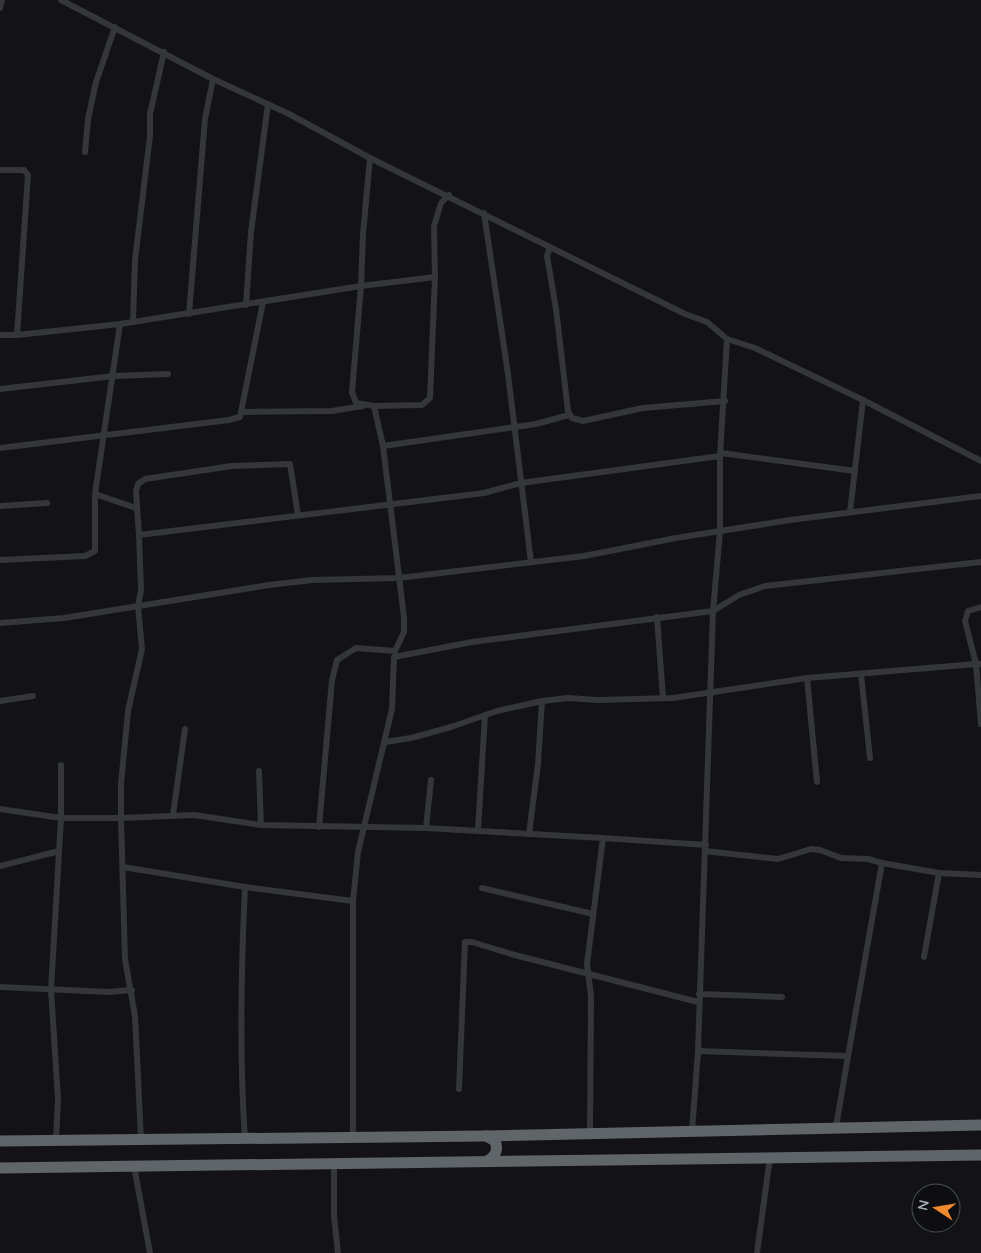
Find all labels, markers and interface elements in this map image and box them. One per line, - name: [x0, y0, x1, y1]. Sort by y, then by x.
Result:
- north arrow: [911, 1183, 961, 1233]
- text: N: [913, 1198, 933, 1212]

